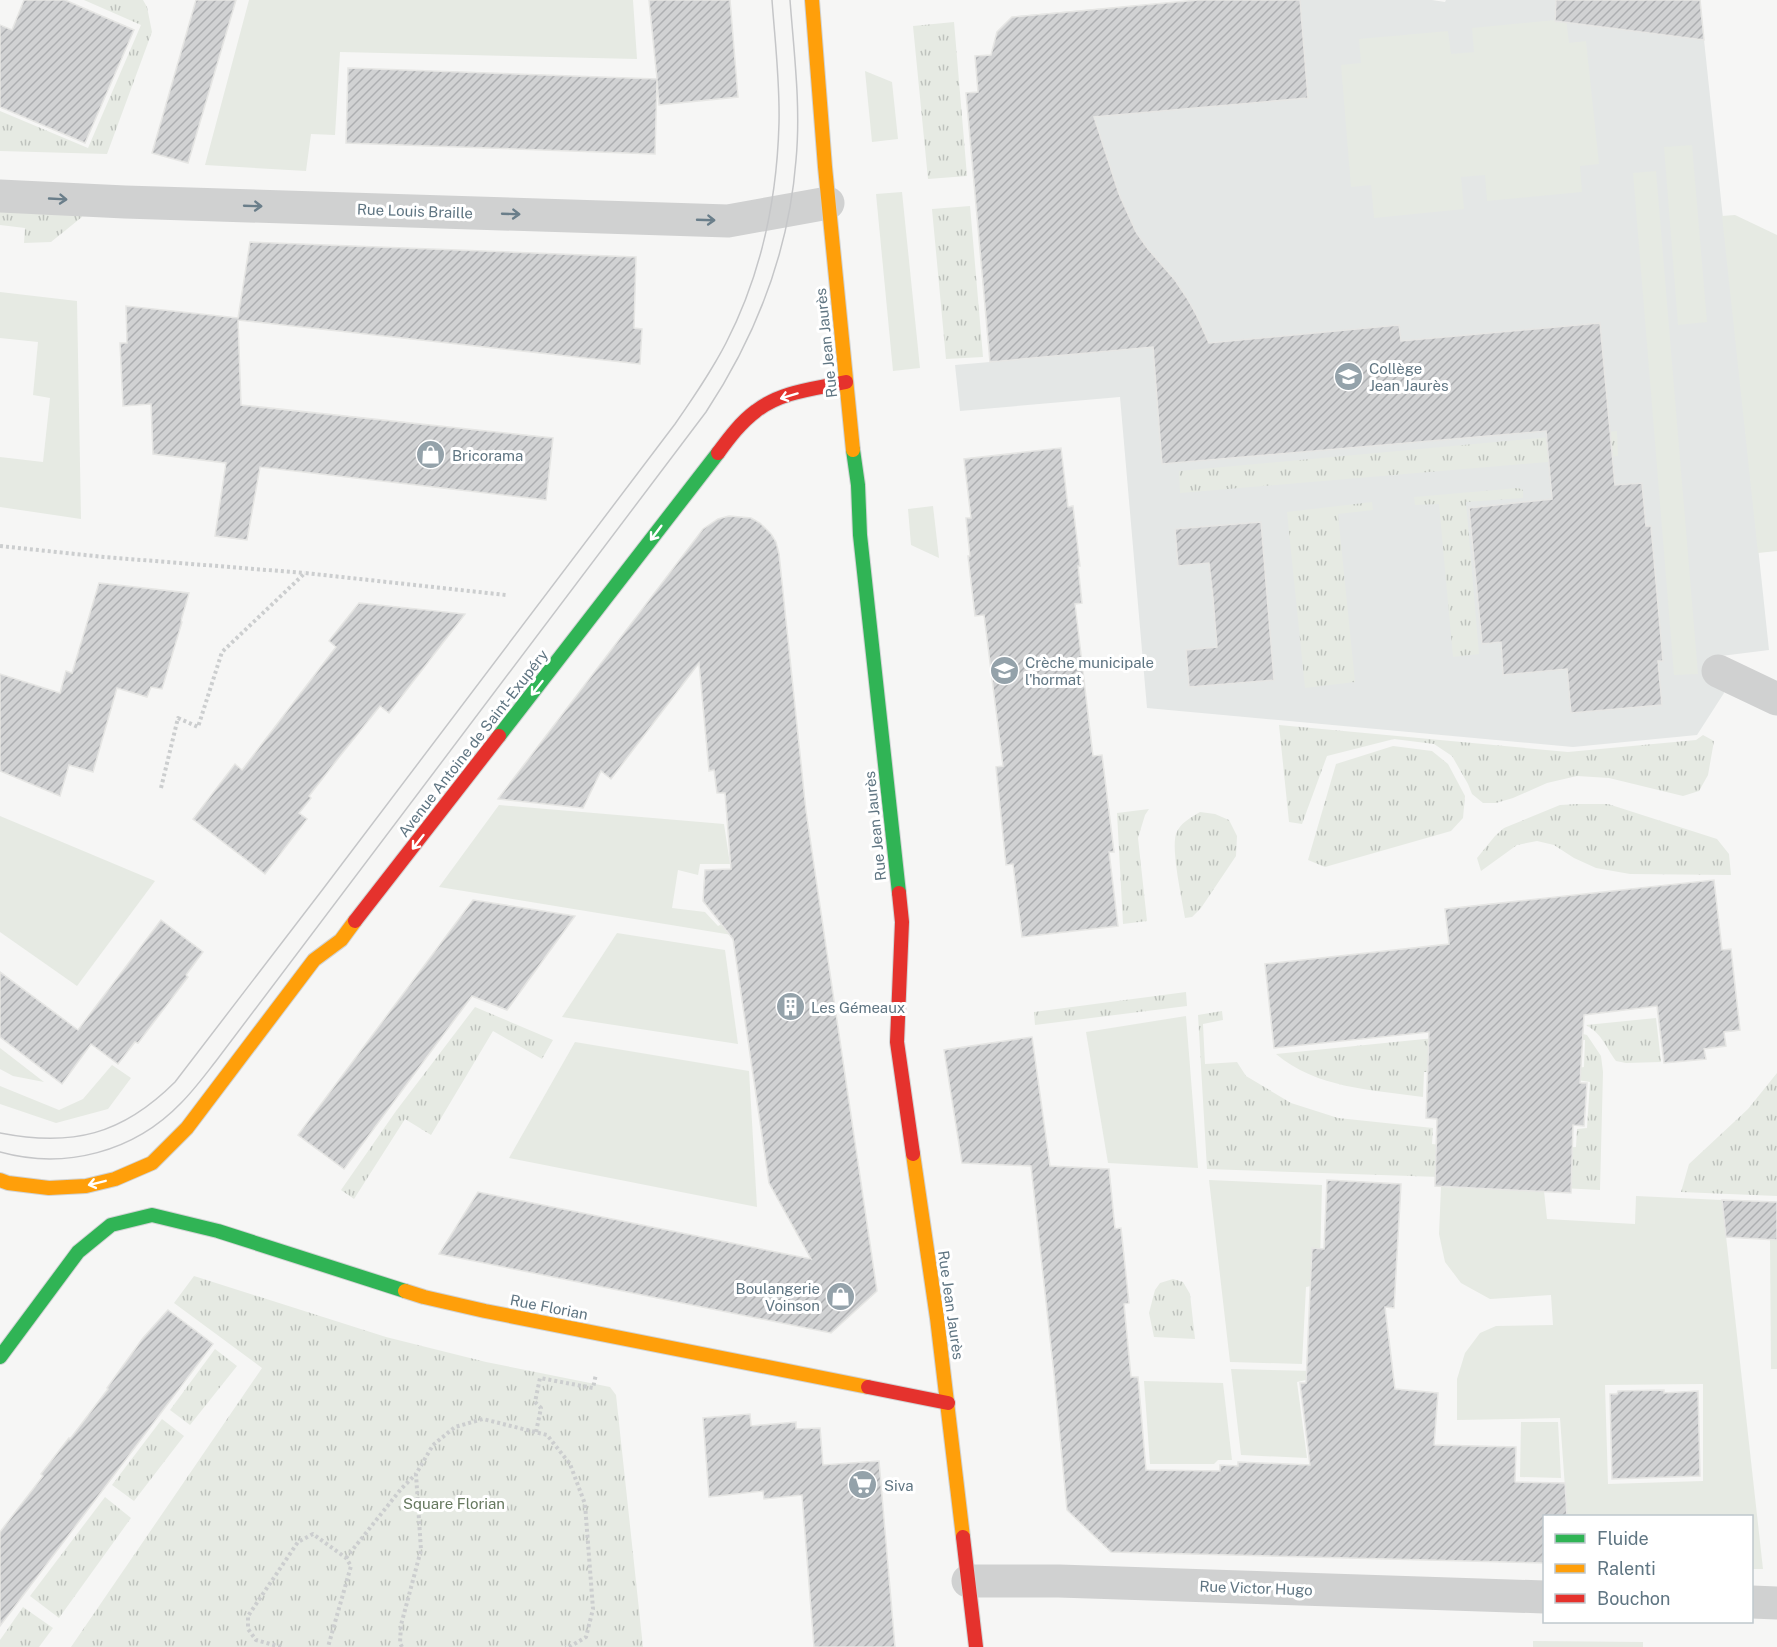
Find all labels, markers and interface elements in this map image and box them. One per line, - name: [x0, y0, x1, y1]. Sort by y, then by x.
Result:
- one-way arrow: [48, 193, 68, 205]
- one-way arrow: [243, 200, 263, 212]
- street label: Rue Louis Braille: [357, 200, 473, 222]
- one-way arrow: [501, 208, 521, 220]
- one-way arrow: [696, 214, 716, 226]
- street label: Rue Jean Jaurès: [812, 287, 840, 399]
- place label: Collège Jean Jaurès: [1369, 360, 1449, 394]
- school or university icon: Collège Jean Jaurès: [1332, 361, 1364, 393]
- one-way arrow: [780, 391, 799, 402]
- shop icon: Bricorama: [415, 439, 447, 471]
- place label: Bricorama: [452, 447, 523, 464]
- one-way arrow: [650, 525, 662, 541]
- street label: Avenue Antoine de Saint-Exupéry: [395, 646, 551, 840]
- place label: Crèche municipale l'hormat: [1025, 654, 1154, 688]
- school or university icon: Crèche municipale l'hormat: [988, 655, 1020, 687]
- one-way arrow: [531, 680, 544, 696]
- street label: Rue Jean Jaurès: [861, 770, 889, 882]
- one-way arrow: [411, 834, 424, 850]
- building icon: Les Gémeaux: [774, 991, 806, 1023]
- place label: Les Gémeaux: [811, 999, 905, 1016]
- one-way arrow: [88, 1178, 107, 1190]
- street label: Rue Jean Jaurès: [935, 1249, 967, 1361]
- place label: Boulangerie Voinson: [736, 1280, 820, 1314]
- shop icon: Boulangerie Voinson: [825, 1281, 857, 1313]
- street label: Rue Florian: [509, 1291, 589, 1323]
- supermarket icon: Siva: [847, 1469, 879, 1501]
- place label: Siva: [884, 1477, 913, 1494]
- park label: Square Florian: [403, 1495, 505, 1512]
- legend: [1543, 1515, 1753, 1623]
- text: Fluide: [1597, 1528, 1649, 1549]
- text: Ralenti: [1597, 1558, 1656, 1579]
- street label: Rue Victor Hugo: [1199, 1578, 1313, 1598]
- text: Bouchon: [1597, 1588, 1670, 1609]

